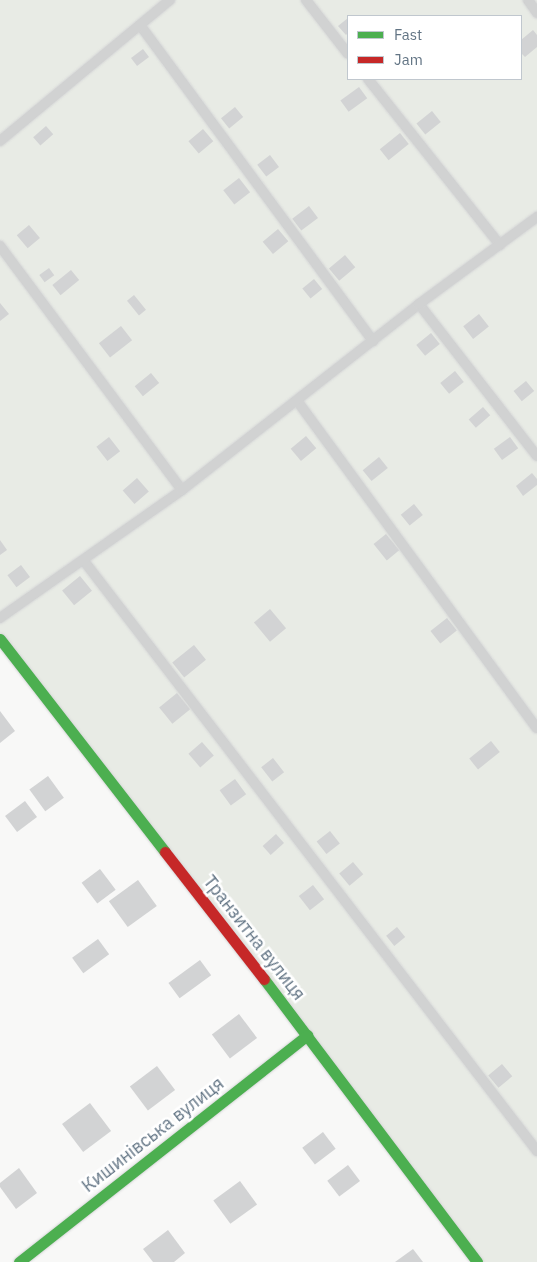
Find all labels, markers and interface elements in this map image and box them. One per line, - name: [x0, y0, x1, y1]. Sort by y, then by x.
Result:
- legend: [347, 15, 522, 80]
- text: Fast: [394, 25, 422, 44]
- text: Jam: [394, 50, 423, 69]
- street label: Транзитна вулиця: [199, 871, 309, 1005]
- street label: Кишинівська вулиця: [78, 1073, 228, 1197]

